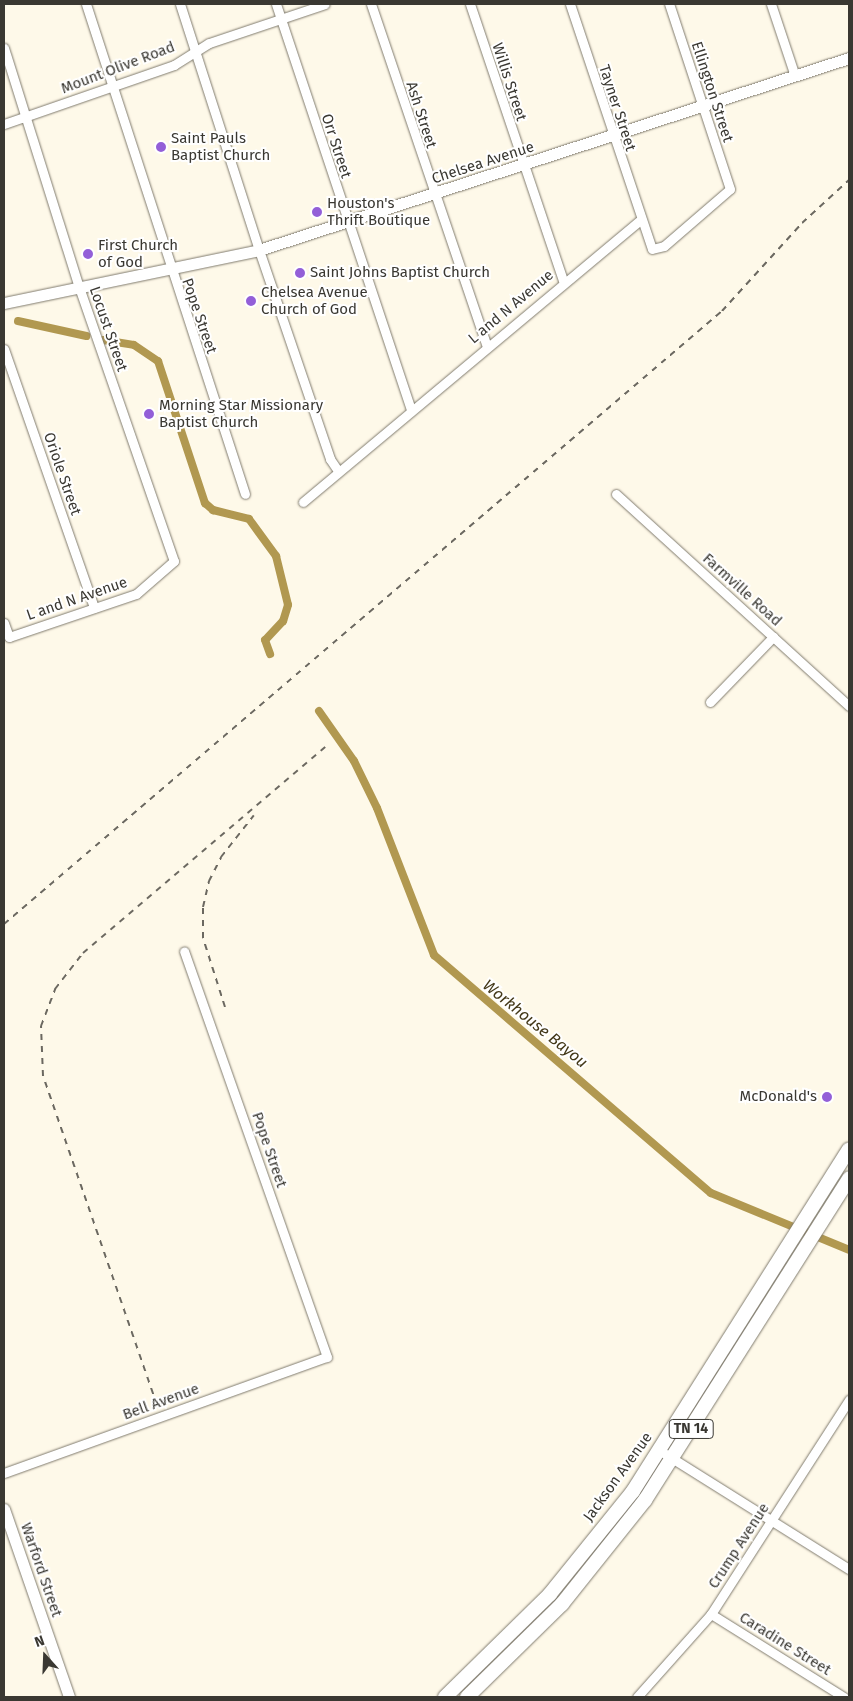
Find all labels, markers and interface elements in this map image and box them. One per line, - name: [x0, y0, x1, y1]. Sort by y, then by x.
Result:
- street label: Mount Olive Road: [59, 38, 177, 98]
- street label: Ellington Street: [687, 39, 737, 145]
- street label: Willis Street: [488, 41, 530, 123]
- street label: Tayner Street: [595, 63, 639, 153]
- street label: Ash Street: [402, 79, 440, 151]
- street label: Orr Street: [317, 112, 355, 180]
- place label: Saint Pauls Baptist Church: [171, 129, 270, 164]
- street label: Chelsea Avenue: [430, 138, 536, 188]
- marker: Saint Pauls Baptist Church: [155, 141, 167, 153]
- place label: Houston's Thrift Boutique: [327, 194, 430, 229]
- marker: Houston's Thrift Boutique: [311, 206, 323, 218]
- place label: First Church of God: [98, 236, 178, 271]
- marker: First Church of God: [82, 248, 94, 260]
- place label: Saint Johns Baptist Church: [310, 264, 490, 282]
- street label: L and N Avenue: [465, 266, 557, 348]
- marker: Saint Johns Baptist Church: [294, 267, 306, 279]
- street label: Pope Street: [178, 276, 220, 356]
- place label: Chelsea Avenue Church of God: [261, 283, 368, 318]
- street label: Locust Street: [85, 284, 131, 374]
- marker: Chelsea Avenue Church of God: [245, 295, 257, 307]
- place label: Morning Star Missionary Baptist Church: [159, 396, 323, 431]
- marker: Morning Star Missionary Baptist Church: [143, 408, 155, 420]
- street label: Oriole Street: [39, 430, 85, 518]
- street label: Farmville Road: [699, 550, 785, 630]
- street label: L and N Avenue: [24, 573, 130, 625]
- water label: Workhouse Bayou: [479, 976, 591, 1072]
- place label: McDonald's: [740, 1088, 817, 1106]
- marker: McDonald's: [821, 1091, 833, 1103]
- street label: Pope Street: [248, 1110, 290, 1190]
- street label: Bell Avenue: [120, 1380, 202, 1424]
- road number: TN 14: [668, 1418, 714, 1440]
- street label: Jackson Avenue: [580, 1429, 656, 1525]
- street label: Crump Avenue: [705, 1500, 773, 1592]
- street label: Warford Street: [16, 1521, 66, 1619]
- street label: Caradine Street: [736, 1609, 834, 1679]
- north arrow: [20, 1631, 70, 1681]
- text: N: [32, 1632, 47, 1651]

